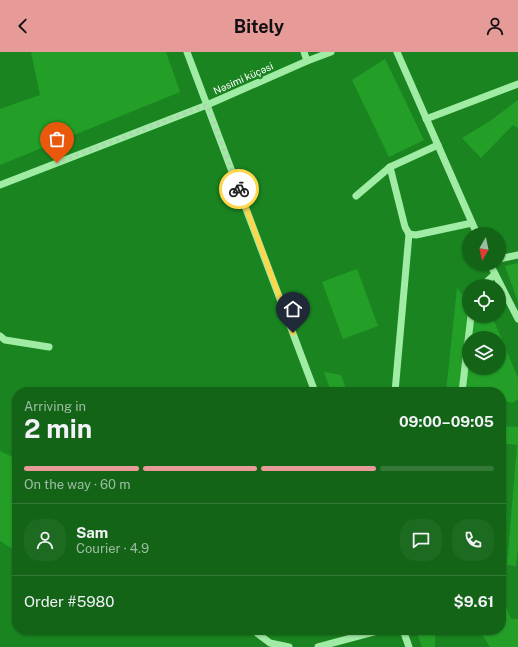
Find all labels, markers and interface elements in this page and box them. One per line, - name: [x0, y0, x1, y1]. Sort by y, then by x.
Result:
- icon: back: [12, 15, 34, 37]
- icon: person: [484, 15, 506, 37]
- text: Bitely: [234, 16, 284, 37]
- street label: Nəsimi küçəsi: [211, 59, 275, 97]
- pin: [40, 122, 74, 163]
- icon: bag: [46, 128, 68, 150]
- courier: [219, 169, 259, 209]
- icon: bike: [228, 178, 250, 200]
- north arrow: [462, 227, 506, 271]
- map controls: [462, 227, 506, 375]
- button: locate: [462, 279, 506, 323]
- pin: [276, 292, 310, 333]
- icon: home: [282, 298, 304, 320]
- button: layers: [462, 331, 506, 375]
- text: Arriving in: [24, 399, 86, 414]
- text: 2 min: [24, 413, 92, 444]
- text: 09:00–09:05: [399, 413, 494, 430]
- text: On the way · 60 m: [24, 477, 130, 492]
- button: person: [24, 519, 66, 561]
- button: chat: [400, 519, 442, 561]
- button: phone: [452, 519, 494, 561]
- text: Sam: [76, 524, 108, 541]
- text: Courier · 4.9: [76, 541, 149, 556]
- text: Order #5980: [24, 593, 114, 610]
- text: $9.61: [454, 593, 494, 610]

